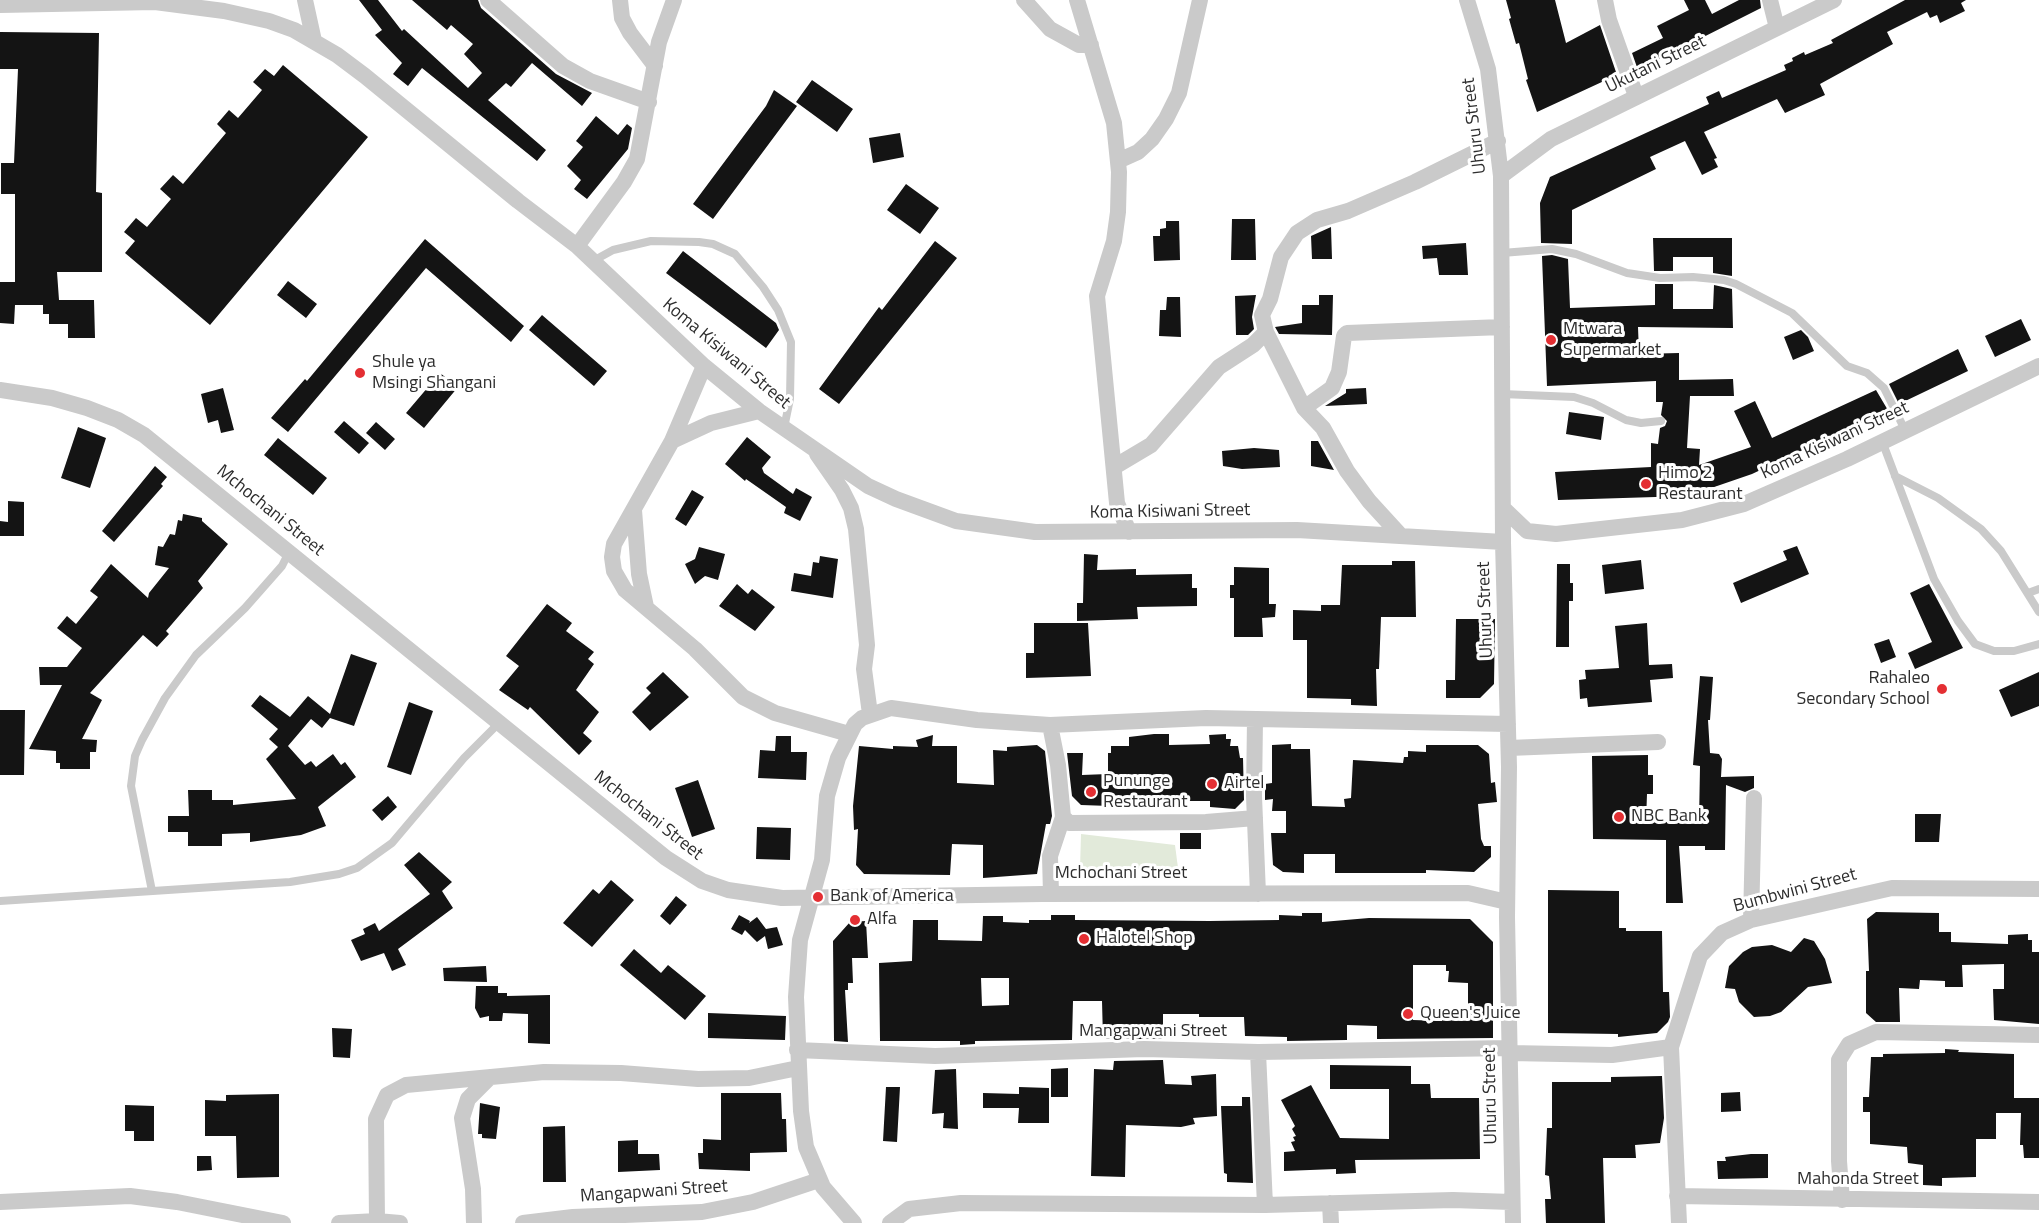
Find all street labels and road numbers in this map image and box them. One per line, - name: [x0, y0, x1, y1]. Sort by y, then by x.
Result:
- street label: Ukutani Street: [1602, 31, 1710, 99]
- street label: Uhuru Street: [1458, 77, 1492, 175]
- street label: Koma Kisiwani Street: [658, 294, 794, 414]
- street label: Koma Kisiwani Street: [1758, 397, 1912, 485]
- street label: Mchochani Street: [212, 461, 328, 561]
- street label: Koma Kisiwani Street: [1090, 500, 1250, 524]
- street label: Uhuru Street: [1474, 561, 1498, 659]
- street label: Mchochani Street: [589, 767, 707, 865]
- street label: Mchochani Street: [1055, 863, 1187, 885]
- street label: Bumbwini Street: [1731, 864, 1859, 918]
- street label: Mangapwani Street: [1079, 1021, 1227, 1043]
- street label: Uhuru Street: [1479, 1047, 1503, 1145]
- street label: Mahonda Street: [1797, 1169, 1919, 1191]
- street label: Mangapwani Street: [579, 1176, 729, 1208]

